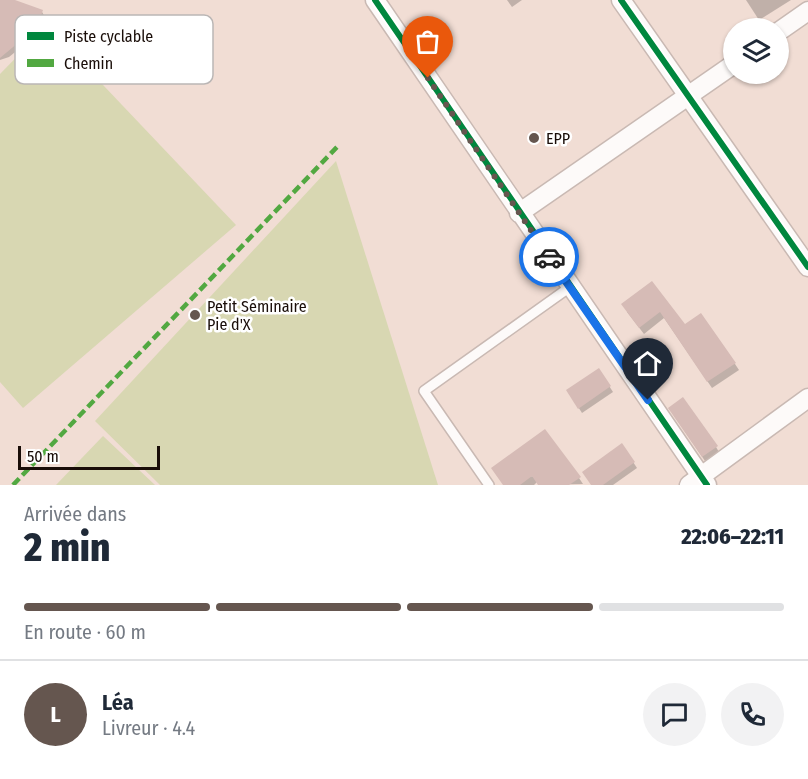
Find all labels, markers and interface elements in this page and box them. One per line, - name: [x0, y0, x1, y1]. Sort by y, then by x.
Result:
- legend: [15, 15, 213, 84]
- pin: [402, 16, 453, 78]
- map controls: [723, 18, 789, 84]
- button: layers: [723, 18, 789, 84]
- icon: bag: [411, 25, 444, 58]
- text: Piste cyclable: [64, 27, 153, 46]
- text: Chemin: [64, 54, 113, 73]
- place label: EPP: [546, 129, 570, 148]
- marker: EPP: [527, 131, 541, 145]
- courier: [519, 227, 579, 287]
- icon: car: [533, 241, 566, 274]
- place label: Petit Séminaire Pie d'X: [207, 297, 307, 334]
- marker: Petit Séminaire Pie d'X: [188, 308, 202, 322]
- pin: [622, 338, 673, 400]
- icon: home: [631, 347, 664, 380]
- scale bar: [18, 443, 160, 471]
- text: 50 m: [27, 447, 59, 466]
- text: Arrivée dans: [24, 502, 126, 526]
- text: 22:06–22:11: [681, 523, 784, 550]
- text: 2 min: [24, 525, 110, 571]
- text: En route · 60 m: [24, 620, 146, 644]
- button: chat: [643, 683, 706, 746]
- button: phone: [721, 683, 784, 746]
- text: Léa: [102, 689, 134, 716]
- text: L: [50, 701, 61, 728]
- text: Livreur · 4.4: [102, 716, 195, 740]

